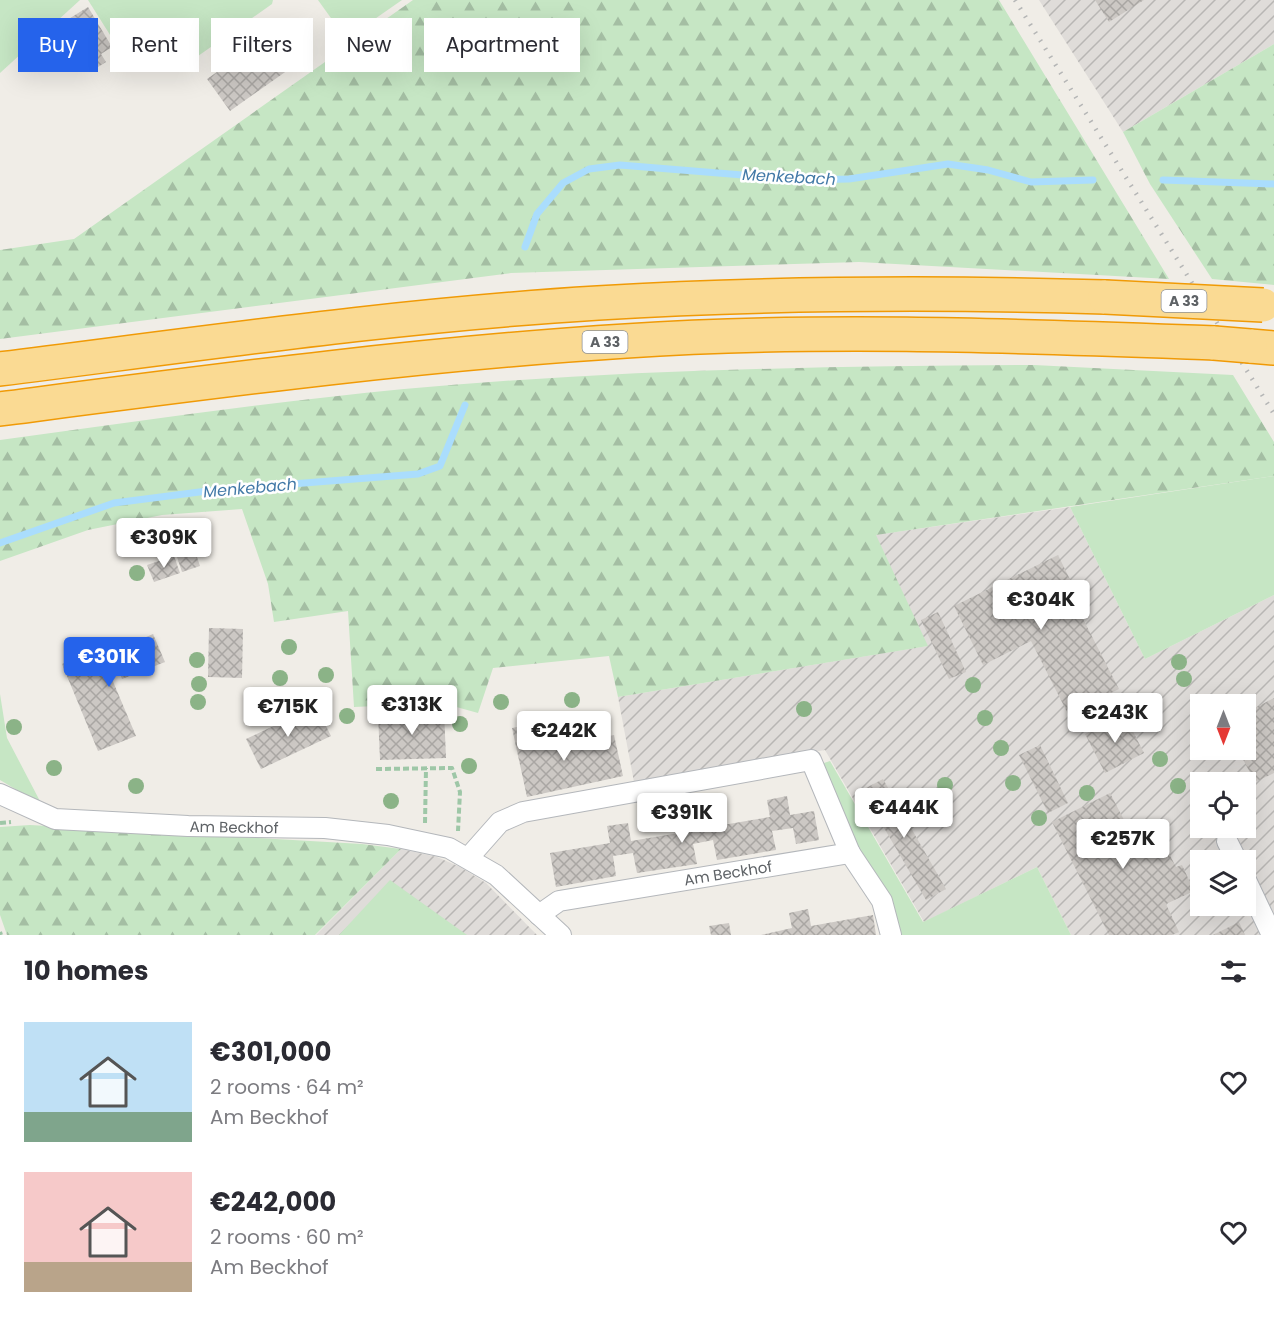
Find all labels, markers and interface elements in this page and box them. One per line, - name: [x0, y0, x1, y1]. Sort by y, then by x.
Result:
- chip: Buy: [18, 18, 98, 72]
- chip: Rent: [110, 18, 199, 72]
- chip: Filters: [211, 18, 313, 72]
- chip: New: [325, 18, 412, 72]
- chip: Apartment: [424, 18, 580, 72]
- water label: Menkebach: [742, 163, 836, 191]
- road number: A 33: [1162, 290, 1206, 312]
- road number: A 33: [582, 331, 628, 353]
- water label: Menkebach: [202, 472, 298, 504]
- pin: €309K: [122, 518, 206, 569]
- text: €309K: [130, 523, 198, 551]
- pin: €304K: [999, 580, 1083, 631]
- text: €304K: [1007, 585, 1075, 613]
- pin: €301K: [67, 637, 151, 688]
- text: €301K: [78, 642, 140, 670]
- pin: €313K: [370, 685, 454, 736]
- pin: €715K: [246, 687, 330, 738]
- text: €313K: [381, 690, 443, 718]
- text: €715K: [257, 692, 319, 720]
- pin: €243K: [1073, 693, 1157, 744]
- north arrow: [1190, 694, 1256, 760]
- map controls: [1190, 694, 1256, 916]
- text: €243K: [1082, 698, 1148, 726]
- pin: €242K: [522, 711, 606, 762]
- text: €242K: [531, 716, 597, 744]
- button: locate: [1190, 772, 1256, 838]
- pin: €444K: [862, 788, 946, 839]
- pin: €391K: [640, 793, 724, 844]
- text: €444K: [869, 793, 939, 821]
- text: €391K: [651, 798, 713, 826]
- street label: Am Beckhof: [189, 816, 279, 838]
- pin: €257K: [1081, 819, 1165, 870]
- text: €257K: [1091, 824, 1155, 852]
- button: layers: [1190, 850, 1256, 916]
- street label: Am Beckhof: [682, 856, 774, 890]
- text: 10 homes: [24, 953, 148, 989]
- icon: filters: [1217, 955, 1250, 988]
- text: €301,000: [210, 1034, 331, 1070]
- icon: home: [72, 1046, 144, 1118]
- icon: heart: [1217, 1066, 1250, 1099]
- text: 2 rooms · 64 m²: [210, 1073, 364, 1101]
- text: Am Beckhof: [210, 1103, 329, 1131]
- text: €242,000: [210, 1184, 336, 1220]
- icon: home: [72, 1196, 144, 1268]
- icon: heart: [1217, 1216, 1250, 1249]
- text: 2 rooms · 60 m²: [210, 1223, 364, 1251]
- text: Am Beckhof: [210, 1253, 329, 1281]

